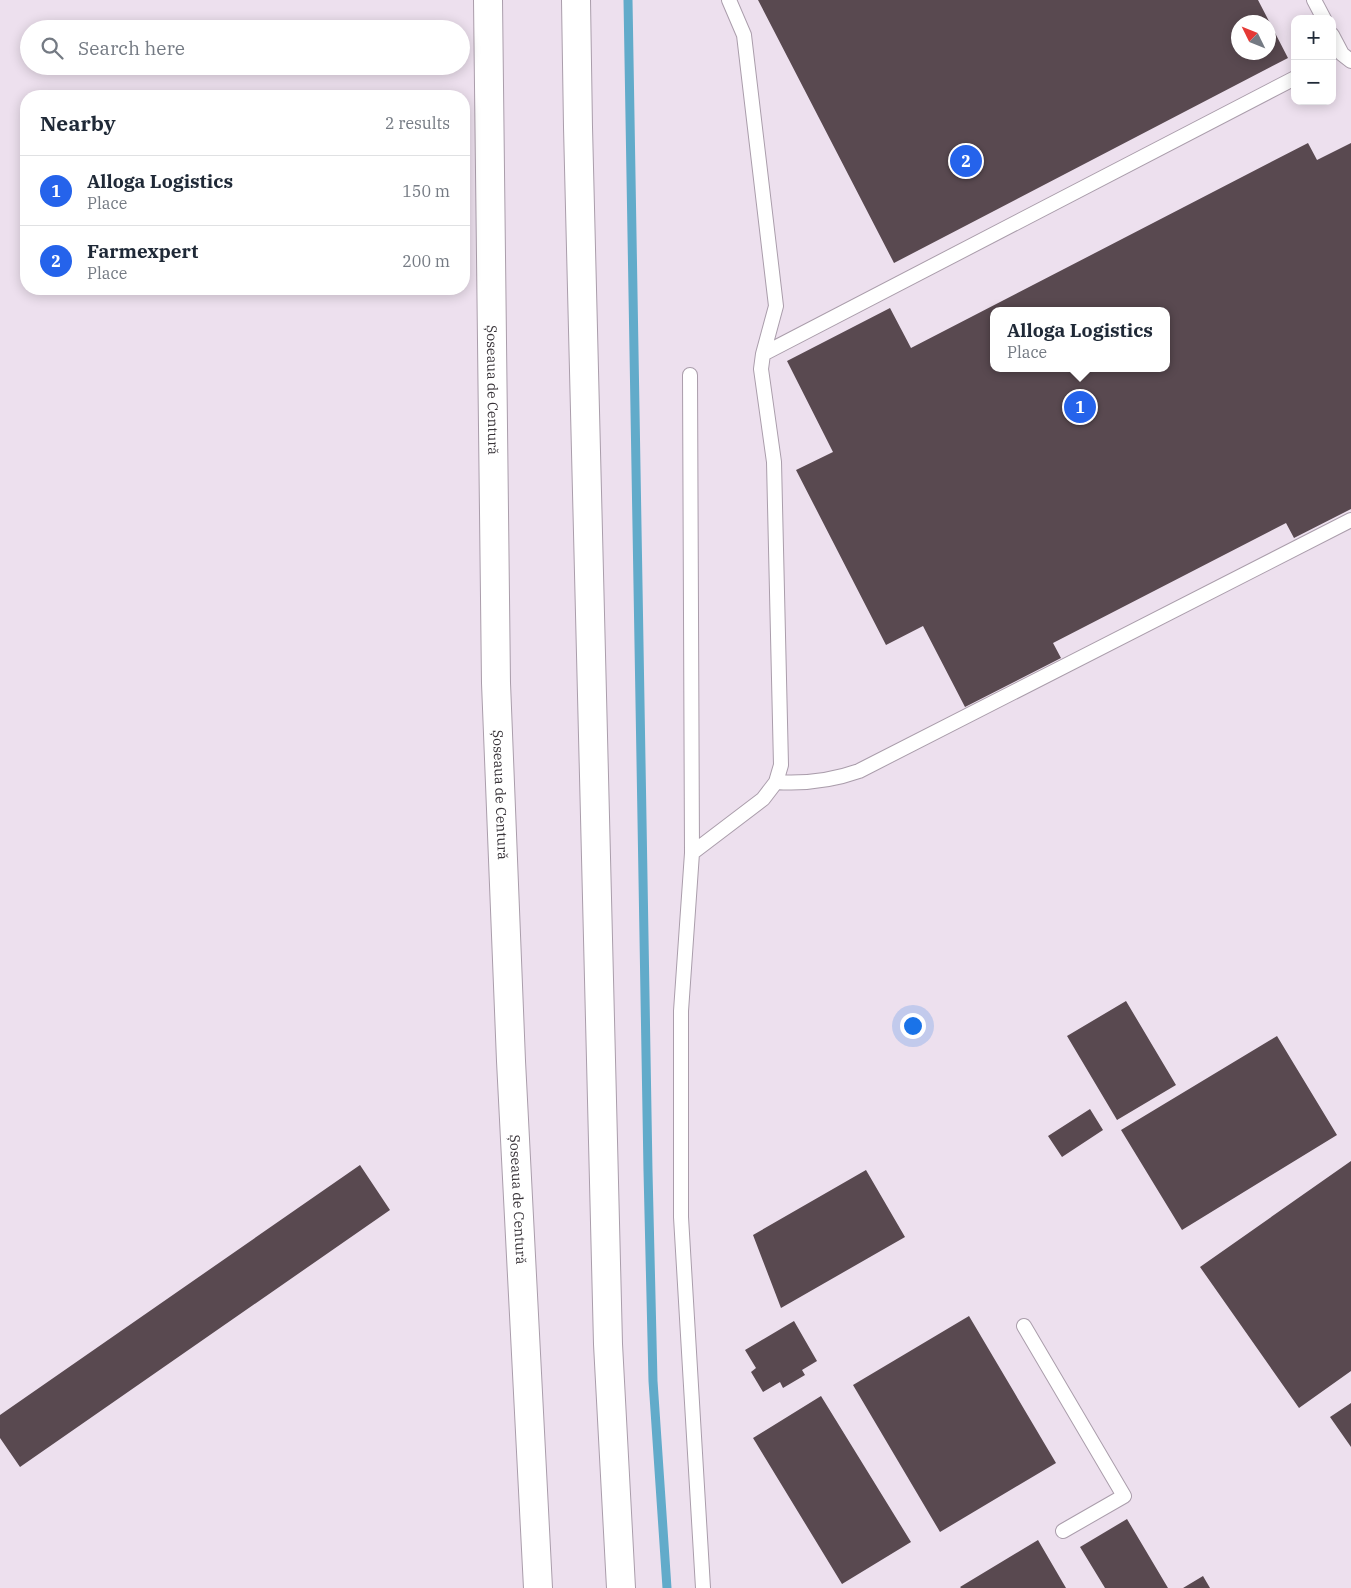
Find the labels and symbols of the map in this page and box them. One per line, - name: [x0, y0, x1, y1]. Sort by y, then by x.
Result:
- north arrow: [1231, 15, 1276, 60]
- pin: 2: [950, 142, 982, 180]
- street label: Șoseaua de Centură: [483, 325, 502, 455]
- pin: 1: [1064, 388, 1096, 426]
- street label: Șoseaua de Centură: [489, 730, 512, 861]
- your location: [900, 1013, 926, 1039]
- street label: Șoseaua de Centură: [506, 1134, 530, 1265]

